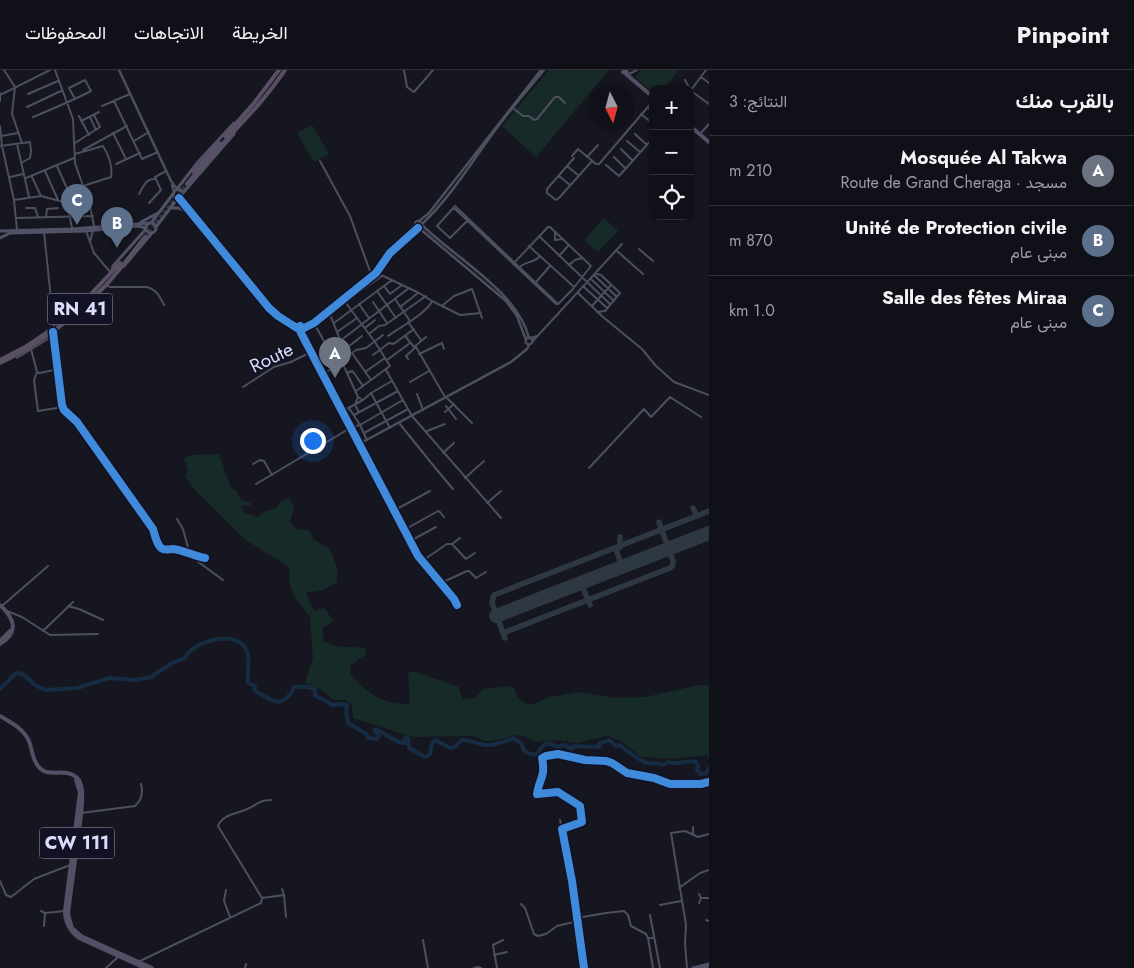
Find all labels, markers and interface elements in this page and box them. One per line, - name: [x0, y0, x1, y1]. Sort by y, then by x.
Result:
- text: Pinpoint: [1017, 17, 1109, 52]
- text: المحفوظات: [25, 20, 106, 46]
- text: الاتجاهات: [134, 20, 204, 46]
- text: الخريطة: [232, 20, 288, 46]
- north arrow: [589, 85, 634, 130]
- map controls: [649, 85, 694, 220]
- button: +: [649, 85, 694, 130]
- text: بالقرب منك: [1015, 86, 1114, 116]
- text: النتائج: 3: [729, 90, 787, 113]
- button: −: [649, 130, 694, 175]
- text: Mosquée Al Takwa: [900, 144, 1067, 171]
- text: 210 m: [729, 159, 772, 182]
- text: A: [1092, 159, 1104, 182]
- text: مسجد · Route de Grand Cheraga: [841, 171, 1067, 194]
- button: locate: [649, 175, 694, 220]
- pin: C: [61, 184, 93, 225]
- pin: B: [101, 207, 133, 248]
- text: Unité de Protection civile: [845, 214, 1067, 241]
- text: 870 m: [729, 229, 773, 252]
- text: B: [1093, 229, 1103, 252]
- text: مبنى عام: [1010, 241, 1067, 264]
- text: Salle des fêtes Miraa: [882, 284, 1067, 311]
- road number: RN 41: [48, 293, 112, 324]
- text: 1.0 km: [729, 299, 775, 322]
- text: C: [1092, 299, 1104, 322]
- text: مبنى عام: [1010, 311, 1067, 334]
- street label: Route: [245, 335, 298, 380]
- pin: A: [319, 337, 351, 378]
- your location: [300, 428, 326, 454]
- road number: CW 111: [40, 828, 114, 858]

